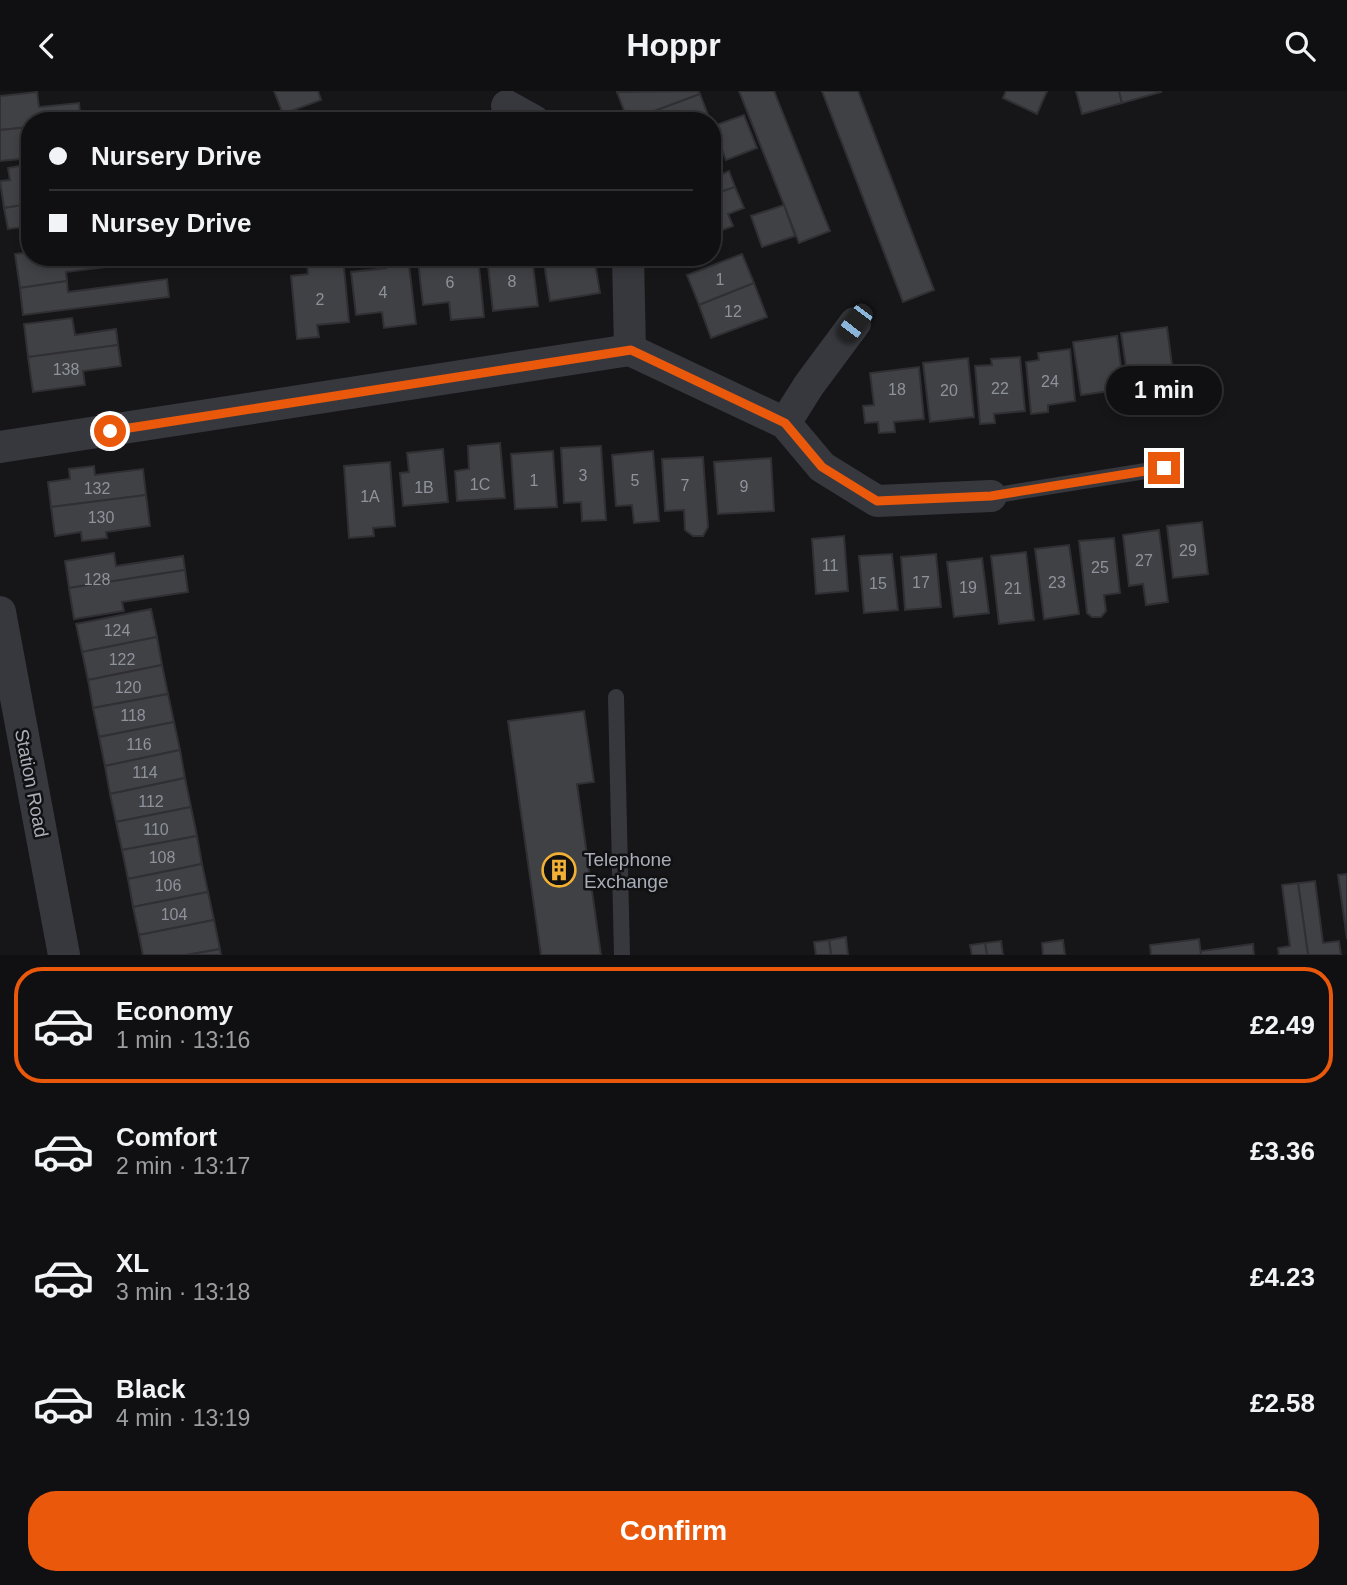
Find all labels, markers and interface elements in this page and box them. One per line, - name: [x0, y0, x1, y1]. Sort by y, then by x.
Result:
- icon: back: [28, 27, 66, 65]
- text: Hoppr: [626, 27, 721, 63]
- icon: search: [1281, 27, 1319, 65]
- text: Nursery Drive: [91, 141, 262, 171]
- text: Nursey Drive: [91, 208, 251, 238]
- house number: 1: [716, 271, 725, 288]
- house number: 8: [508, 273, 517, 290]
- house number: 6: [446, 274, 455, 291]
- house number: 4: [379, 284, 388, 301]
- house number: 2: [316, 291, 325, 308]
- car: [834, 300, 877, 346]
- house number: 12: [724, 303, 742, 320]
- house number: 138: [53, 361, 79, 378]
- callout: 1 min: [1106, 367, 1222, 415]
- house number: 24: [1041, 373, 1059, 390]
- text: 1 min: [1134, 377, 1194, 403]
- house number: 22: [991, 380, 1009, 397]
- house number: 18: [888, 381, 906, 398]
- house number: 20: [940, 382, 958, 399]
- route start: [94, 415, 126, 447]
- route end: [1148, 452, 1180, 484]
- house number: 3: [579, 467, 588, 484]
- house number: 1: [530, 472, 539, 489]
- house number: 5: [631, 472, 640, 489]
- house number: 1C: [470, 476, 490, 493]
- house number: 7: [681, 477, 690, 494]
- house number: 9: [740, 478, 749, 495]
- house number: 1B: [414, 479, 434, 496]
- house number: 132: [84, 480, 110, 497]
- house number: 1A: [360, 488, 380, 505]
- house number: 130: [88, 509, 114, 526]
- house number: 29: [1179, 542, 1197, 559]
- house number: 27: [1135, 552, 1153, 569]
- house number: 11: [822, 557, 838, 574]
- house number: 25: [1091, 559, 1109, 576]
- house number: 128: [84, 571, 110, 588]
- house number: 17: [912, 574, 930, 591]
- house number: 23: [1048, 574, 1066, 591]
- house number: 15: [869, 575, 887, 592]
- house number: 19: [959, 579, 977, 596]
- house number: 21: [1004, 580, 1022, 597]
- house number: 124: [104, 622, 130, 639]
- house number: 122: [109, 651, 135, 668]
- house number: 120: [115, 679, 141, 696]
- house number: 118: [120, 707, 146, 724]
- street label: Station Road: [11, 727, 52, 839]
- house number: 116: [126, 736, 152, 753]
- house number: 114: [132, 764, 158, 781]
- house number: 112: [138, 793, 164, 810]
- house number: 110: [143, 821, 169, 838]
- house number: 108: [149, 849, 175, 866]
- place label: Telephone Exchange: [584, 849, 672, 892]
- building icon: Telephone Exchange: [540, 851, 578, 889]
- house number: 106: [155, 877, 181, 894]
- house number: 104: [161, 906, 187, 923]
- icon: car: [32, 994, 95, 1057]
- text: Economy: [116, 996, 233, 1026]
- text: £2.49: [1250, 1010, 1315, 1040]
- text: 1 min · 13:16: [116, 1027, 250, 1053]
- icon: car: [32, 1120, 95, 1183]
- text: Comfort: [116, 1122, 217, 1152]
- text: £3.36: [1250, 1136, 1315, 1166]
- text: 2 min · 13:17: [116, 1153, 250, 1179]
- icon: car: [32, 1246, 95, 1309]
- text: XL: [116, 1248, 149, 1278]
- text: £4.23: [1250, 1262, 1315, 1292]
- text: 3 min · 13:18: [116, 1279, 250, 1305]
- icon: car: [32, 1372, 95, 1435]
- text: Black: [116, 1374, 185, 1404]
- text: £2.58: [1250, 1388, 1315, 1418]
- text: 4 min · 13:19: [116, 1405, 250, 1431]
- button: Confirm: [28, 1491, 1319, 1571]

